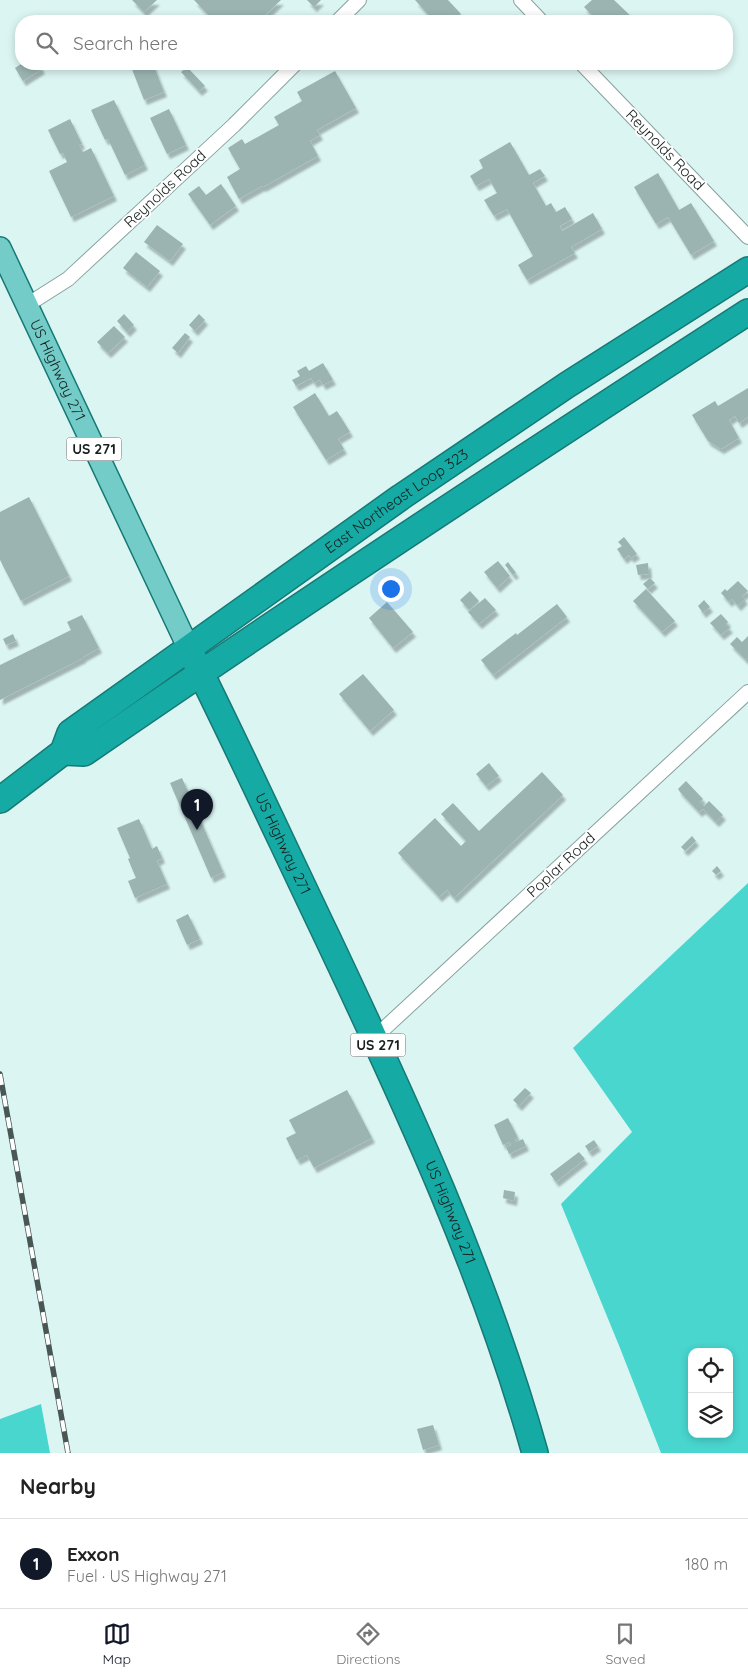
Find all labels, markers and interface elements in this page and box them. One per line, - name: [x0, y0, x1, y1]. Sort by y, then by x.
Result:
- search box: [15, 15, 733, 70]
- icon: search: [33, 29, 61, 57]
- text: Search here: [73, 31, 178, 55]
- street label: Reynolds Road: [622, 105, 709, 194]
- street label: Reynolds Road: [120, 146, 210, 232]
- street label: US Highway 271: [26, 316, 90, 424]
- road number: US 271: [66, 438, 122, 460]
- street label: East Northeast Loop 323: [321, 444, 472, 557]
- your location: [378, 576, 404, 602]
- pin: 1: [181, 789, 213, 830]
- street label: US Highway 271: [251, 790, 315, 897]
- street label: Poplar Road: [523, 828, 599, 901]
- road number: US 271: [350, 1034, 406, 1056]
- street label: US Highway 271: [421, 1157, 481, 1266]
- map controls: [688, 1348, 733, 1438]
- button: locate: [688, 1348, 733, 1393]
- button: layers: [688, 1393, 733, 1438]
- text: Nearby: [20, 1473, 96, 1499]
- text: Exxon: [67, 1542, 120, 1566]
- text: 1: [33, 1554, 39, 1574]
- text: 180 m: [685, 1554, 728, 1574]
- text: Fuel · US Highway 271: [67, 1566, 227, 1586]
- tab: Map: [103, 1620, 131, 1668]
- tab: Directions: [336, 1620, 400, 1668]
- tab: Saved: [605, 1620, 645, 1668]

